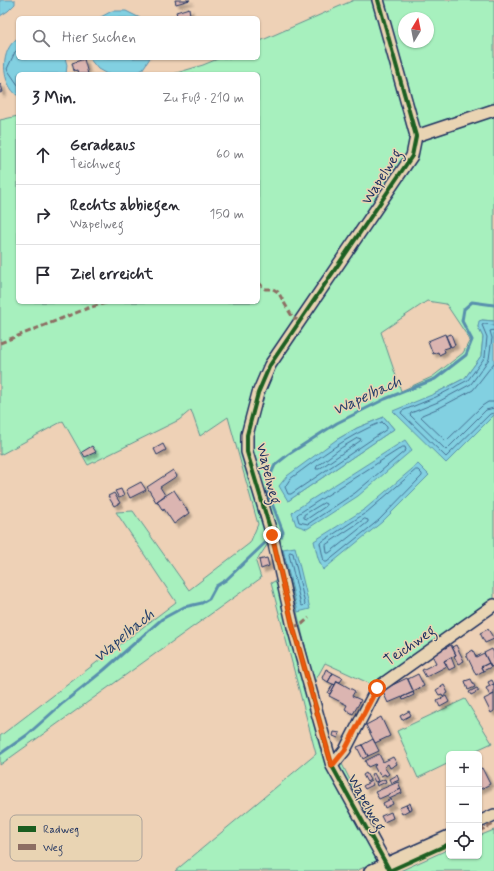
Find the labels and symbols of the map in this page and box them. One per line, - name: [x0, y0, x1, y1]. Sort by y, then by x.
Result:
- north arrow: [398, 12, 434, 48]
- street label: Wapelweg: [357, 145, 408, 209]
- water label: Wapelbach: [329, 371, 405, 421]
- street label: Wapelweg: [250, 441, 285, 507]
- route end: [263, 526, 281, 544]
- water label: Wapelbach: [89, 604, 159, 668]
- street label: Teichweg: [380, 621, 440, 672]
- route start: [368, 679, 386, 697]
- street label: Wapelweg: [341, 771, 390, 836]
- legend: [10, 815, 142, 861]
- text: Radweg: [43, 823, 79, 837]
- text: Weg: [43, 841, 63, 857]

